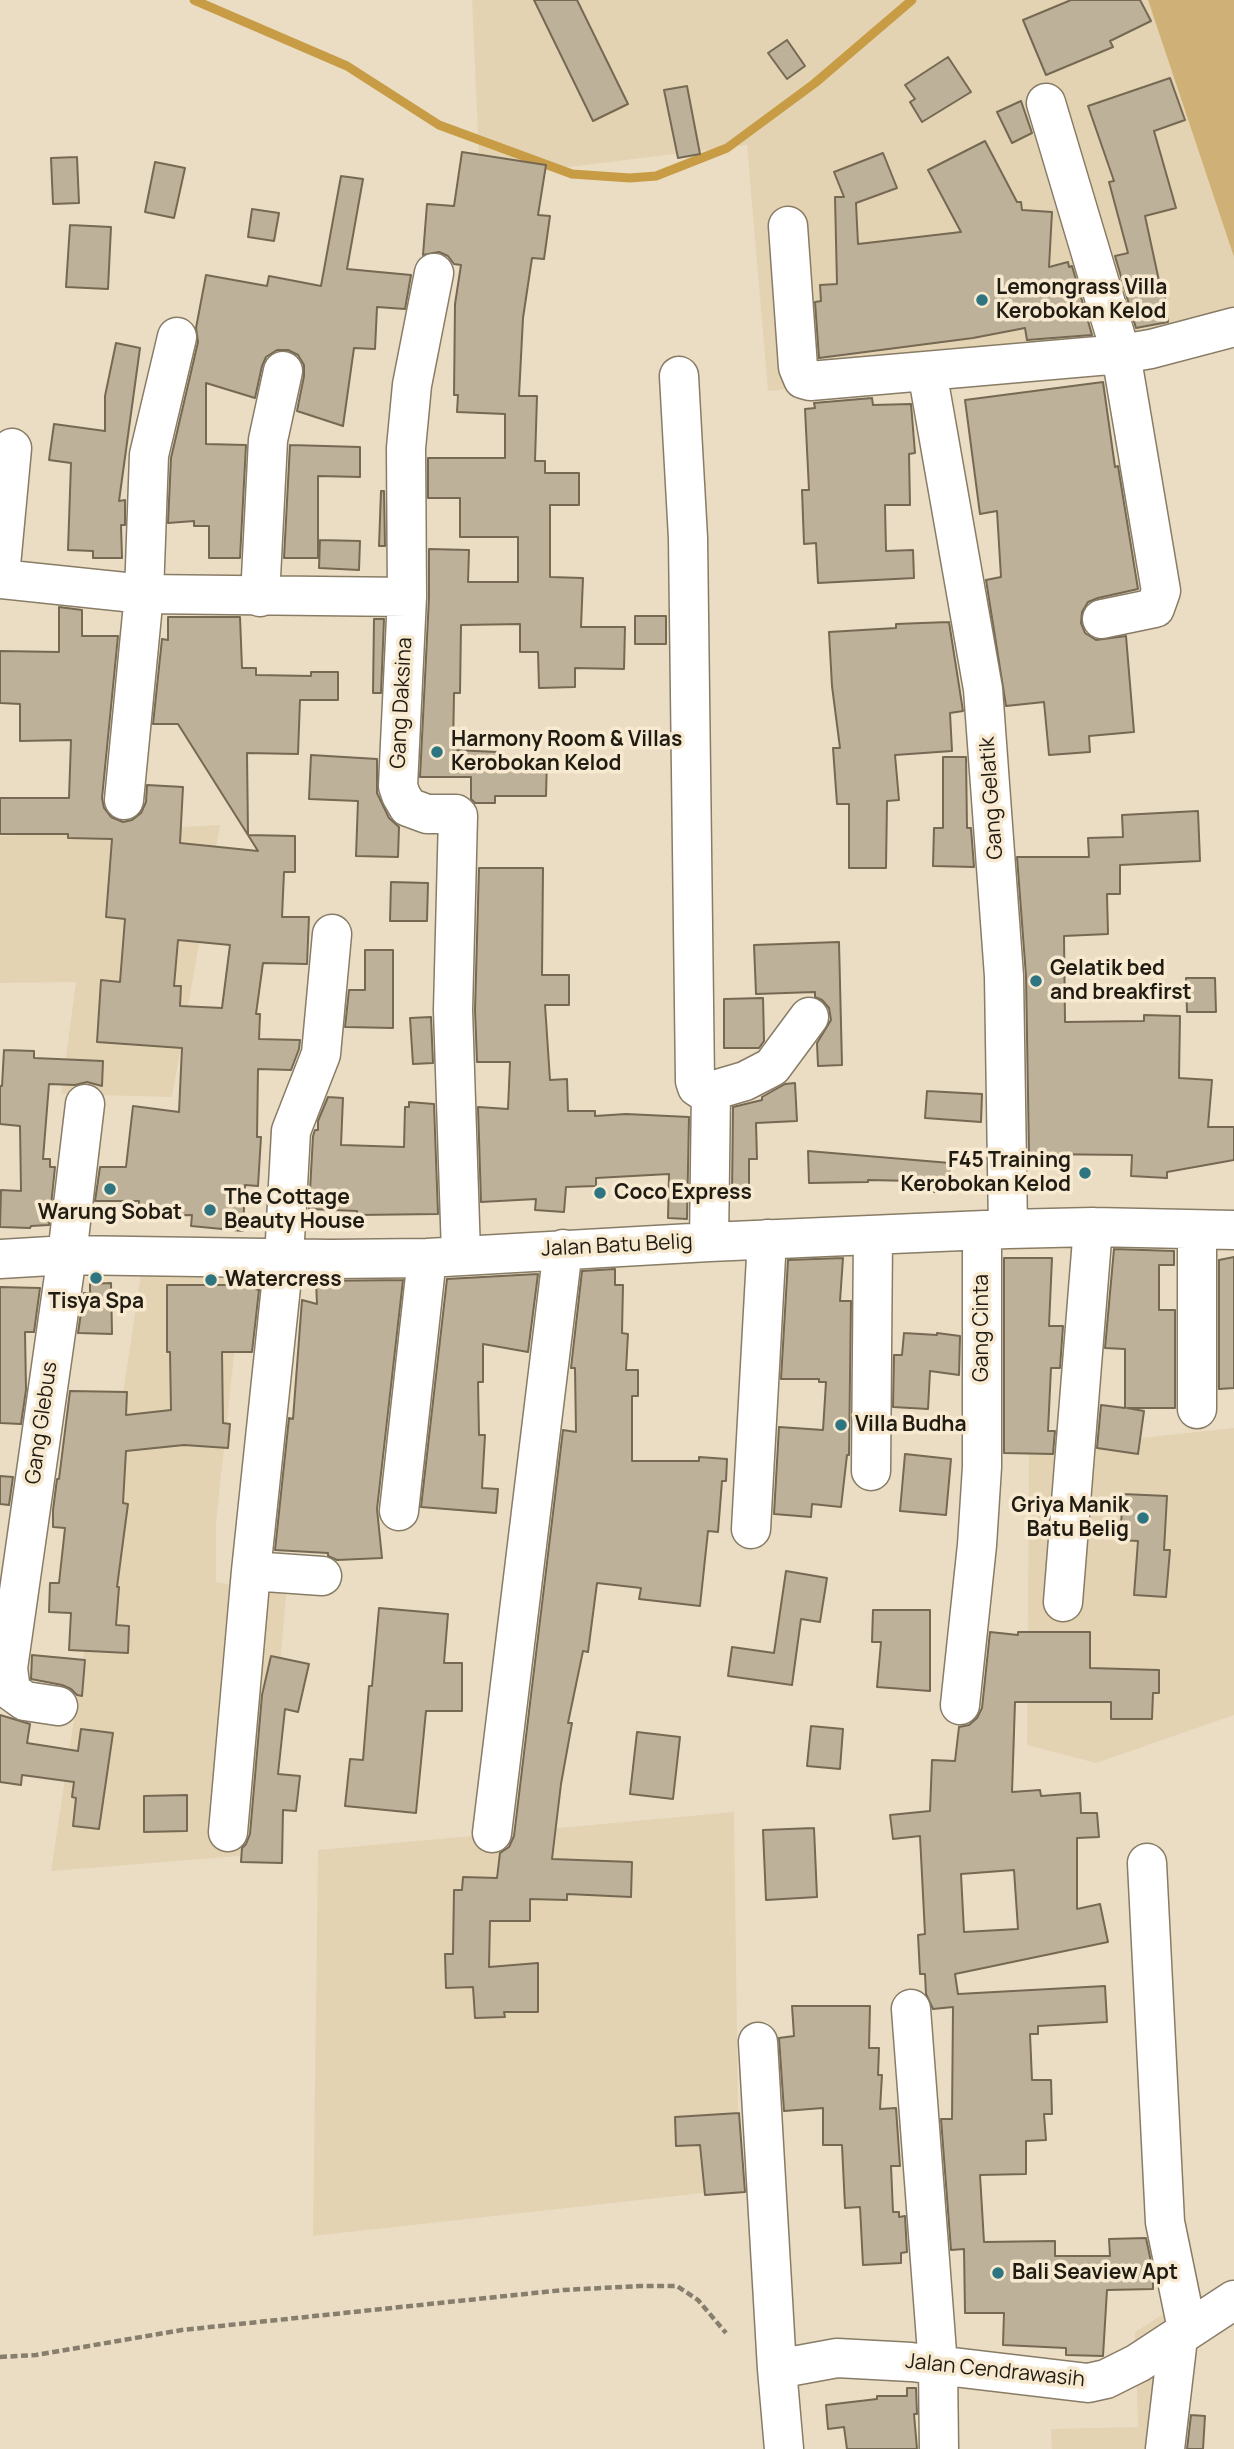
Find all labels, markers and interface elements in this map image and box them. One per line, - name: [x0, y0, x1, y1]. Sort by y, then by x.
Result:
- place label: Lemongrass Villa Kerobokan Kelod: [996, 275, 1167, 325]
- marker: Lemongrass Villa Kerobokan Kelod: [974, 292, 990, 308]
- street label: Gang Daksina: [386, 637, 418, 769]
- place label: Harmony Room & Villas Kerobokan Kelod: [451, 727, 682, 777]
- street label: Gang Gelatik: [975, 736, 1009, 860]
- marker: Harmony Room & Villas Kerobokan Kelod: [429, 744, 445, 760]
- place label: Gelatik bed and breakfirst: [1050, 956, 1192, 1006]
- marker: Gelatik bed and breakfirst: [1028, 973, 1044, 989]
- place label: F45 Training Kerobokan Kelod: [901, 1148, 1071, 1198]
- marker: F45 Training Kerobokan Kelod: [1077, 1165, 1093, 1181]
- place label: Coco Express: [614, 1180, 752, 1206]
- marker: Warung Sobat: [102, 1181, 118, 1197]
- place label: The Cottage Beauty House: [224, 1185, 365, 1235]
- marker: Coco Express: [592, 1185, 608, 1201]
- place label: Warung Sobat: [38, 1200, 182, 1226]
- marker: The Cottage Beauty House: [202, 1202, 218, 1218]
- street label: Jalan Batu Belig: [541, 1229, 693, 1263]
- place label: Watercress: [225, 1267, 342, 1293]
- marker: Tisya Spa: [88, 1270, 104, 1286]
- marker: Watercress: [203, 1272, 219, 1288]
- street label: Gang Cinta: [969, 1274, 995, 1382]
- place label: Tisya Spa: [48, 1289, 144, 1315]
- street label: Gang Glebus: [21, 1360, 63, 1486]
- place label: Villa Budha: [855, 1412, 967, 1438]
- marker: Villa Budha: [833, 1417, 849, 1433]
- place label: Griya Manik Batu Belig: [1011, 1493, 1129, 1543]
- marker: Griya Manik Batu Belig: [1135, 1510, 1151, 1526]
- place label: Bali Seaview Apt: [1012, 2260, 1178, 2286]
- marker: Bali Seaview Apt: [990, 2265, 1006, 2281]
- street label: Jalan Cendrawasih: [904, 2349, 1086, 2393]

